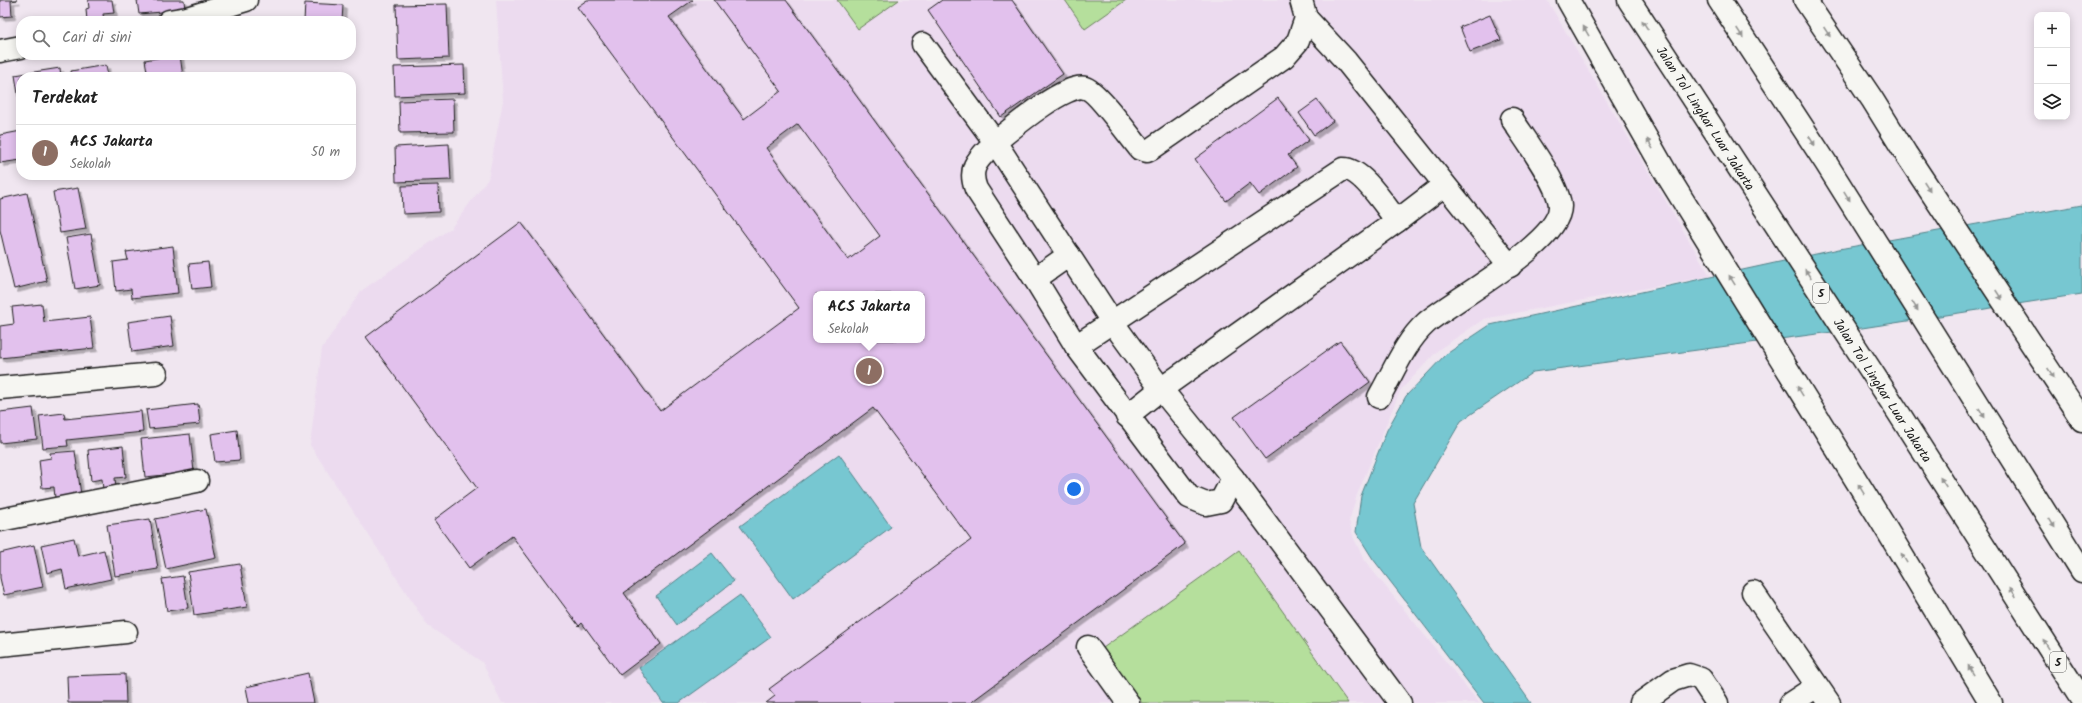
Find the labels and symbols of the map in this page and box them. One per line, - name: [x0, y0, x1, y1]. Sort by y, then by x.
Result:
- one-way arrow: [1642, 19, 1649, 31]
- one-way arrow: [1582, 25, 1589, 37]
- one-way arrow: [1736, 27, 1744, 38]
- one-way arrow: [1823, 27, 1831, 37]
- street label: Jalan Tol Lingkar Luar Jakarta: [1650, 42, 1759, 195]
- one-way arrow: [1808, 136, 1816, 146]
- one-way arrow: [1647, 138, 1653, 150]
- one-way arrow: [1924, 180, 1931, 192]
- one-way arrow: [1843, 190, 1850, 202]
- one-way arrow: [1804, 269, 1812, 279]
- one-way arrow: [1728, 275, 1736, 285]
- road number: 5: [1813, 283, 1829, 303]
- one-way arrow: [1995, 290, 2003, 300]
- one-way arrow: [1912, 300, 1919, 312]
- street label: Jalan Tol Lingkar Luar Jakarta: [1827, 314, 1936, 467]
- pin: 1: [856, 356, 882, 386]
- one-way arrow: [2047, 368, 2055, 378]
- one-way arrow: [1796, 386, 1804, 396]
- one-way arrow: [1978, 408, 1986, 418]
- one-way arrow: [1939, 477, 1946, 488]
- your location: [1064, 479, 1084, 499]
- one-way arrow: [1858, 483, 1865, 495]
- one-way arrow: [2048, 517, 2055, 529]
- one-way arrow: [1900, 552, 1907, 564]
- one-way arrow: [2009, 587, 2017, 597]
- one-way arrow: [2042, 639, 2050, 649]
- road number: 5: [2050, 652, 2066, 672]
- one-way arrow: [1967, 664, 1974, 676]

